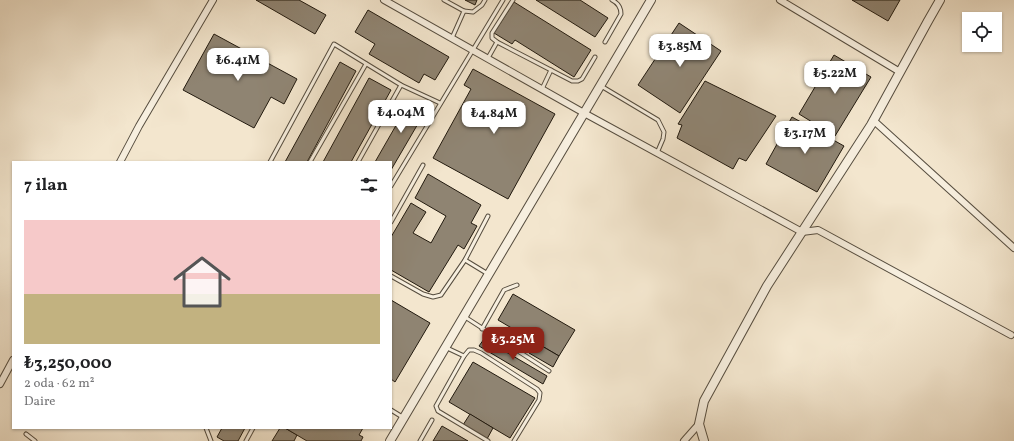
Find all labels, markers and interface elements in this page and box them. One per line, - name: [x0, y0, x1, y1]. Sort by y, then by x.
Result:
- map controls: [962, 12, 1002, 52]
- button: locate: [962, 12, 1002, 52]
- pin: ₺3.85M: [647, 34, 713, 68]
- text: ₺3.85M: [658, 38, 702, 56]
- pin: ₺6.41M: [205, 48, 271, 82]
- text: ₺6.41M: [216, 52, 260, 70]
- pin: ₺5.22M: [802, 61, 868, 95]
- text: ₺5.22M: [813, 65, 857, 83]
- pin: ₺4.04M: [368, 100, 434, 134]
- pin: ₺4.84M: [461, 101, 527, 135]
- text: ₺4.04M: [377, 104, 425, 122]
- text: ₺4.84M: [471, 105, 517, 123]
- pin: ₺3.17M: [772, 121, 838, 155]
- text: ₺3.17M: [784, 125, 826, 143]
- text: 7 ilan: [24, 174, 68, 197]
- icon: filters: [358, 174, 380, 196]
- icon: home: [166, 246, 238, 318]
- pin: ₺3.25M: [480, 327, 546, 361]
- text: ₺3.25M: [491, 331, 535, 349]
- text: ₺3,250,000: [24, 352, 112, 375]
- text: 2 oda · 62 m²: [24, 375, 95, 393]
- text: Daire: [24, 393, 56, 411]

